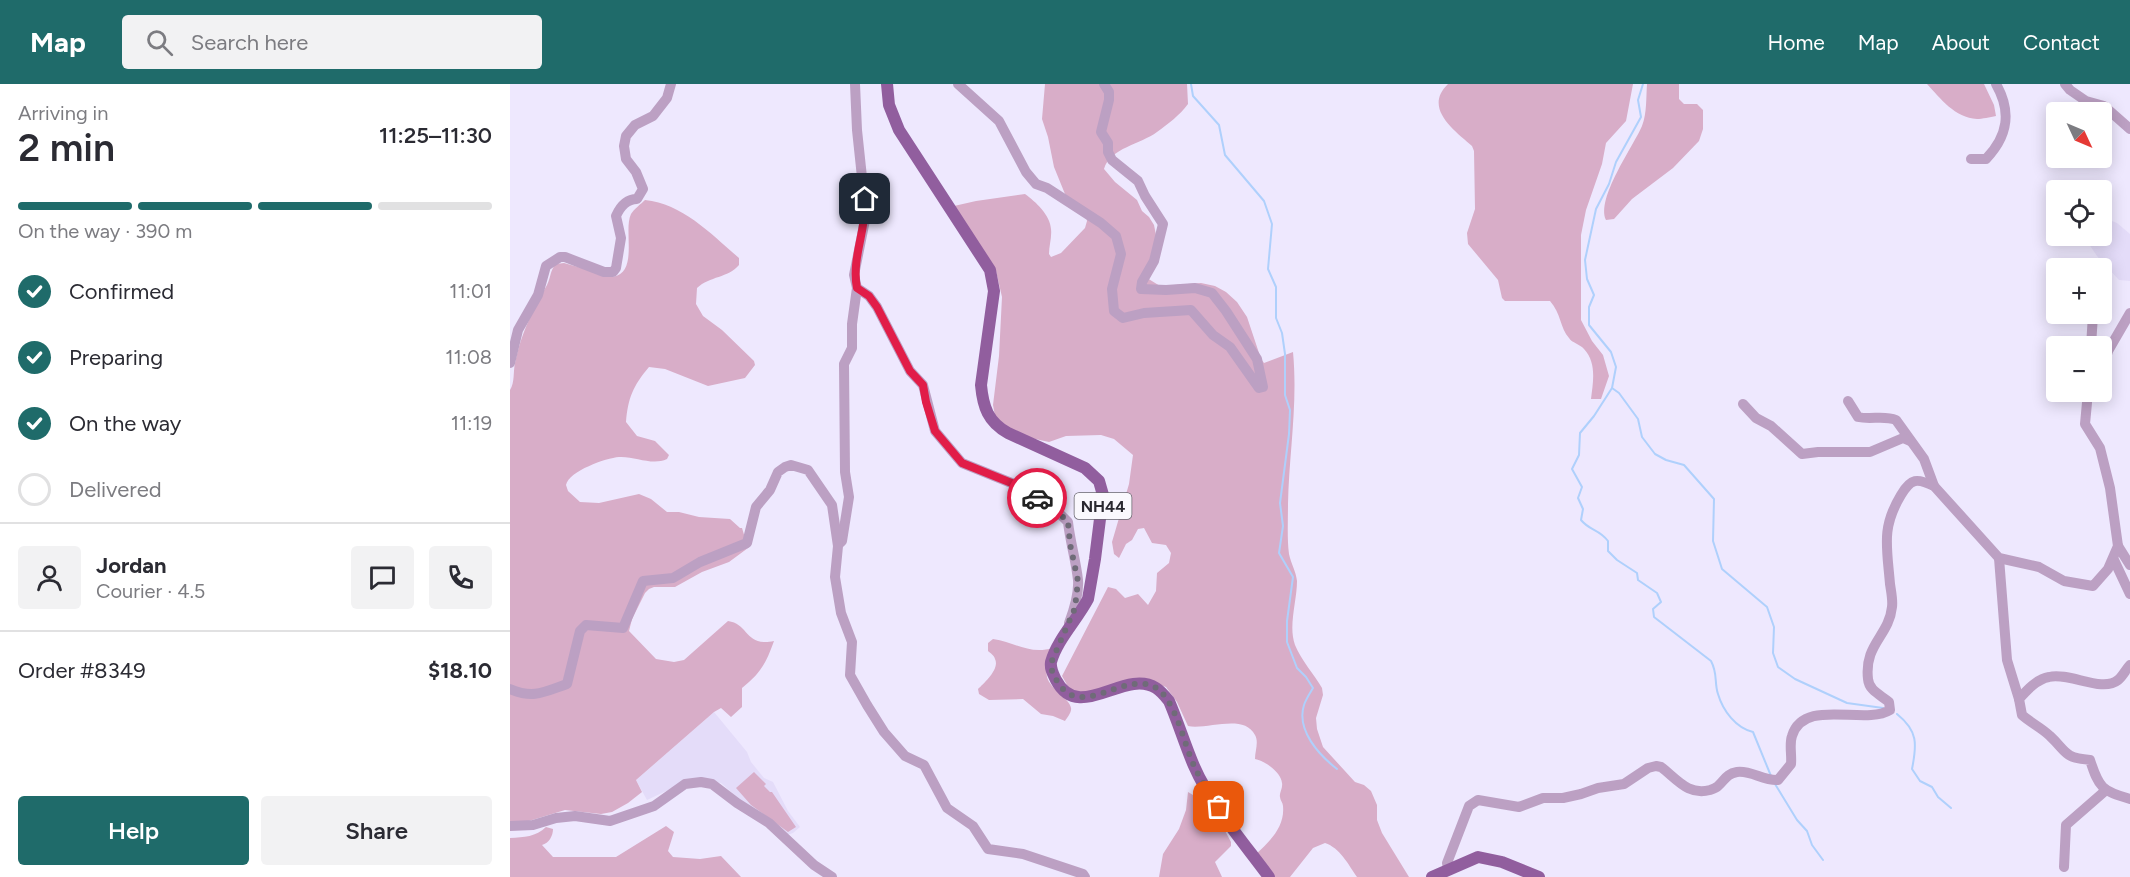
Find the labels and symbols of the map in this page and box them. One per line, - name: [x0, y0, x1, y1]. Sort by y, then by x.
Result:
- north arrow: [2046, 102, 2112, 168]
- pin: [839, 173, 890, 224]
- courier: [1007, 468, 1067, 528]
- road number: NH44: [1074, 493, 1132, 519]
- pin: [1193, 781, 1244, 832]

